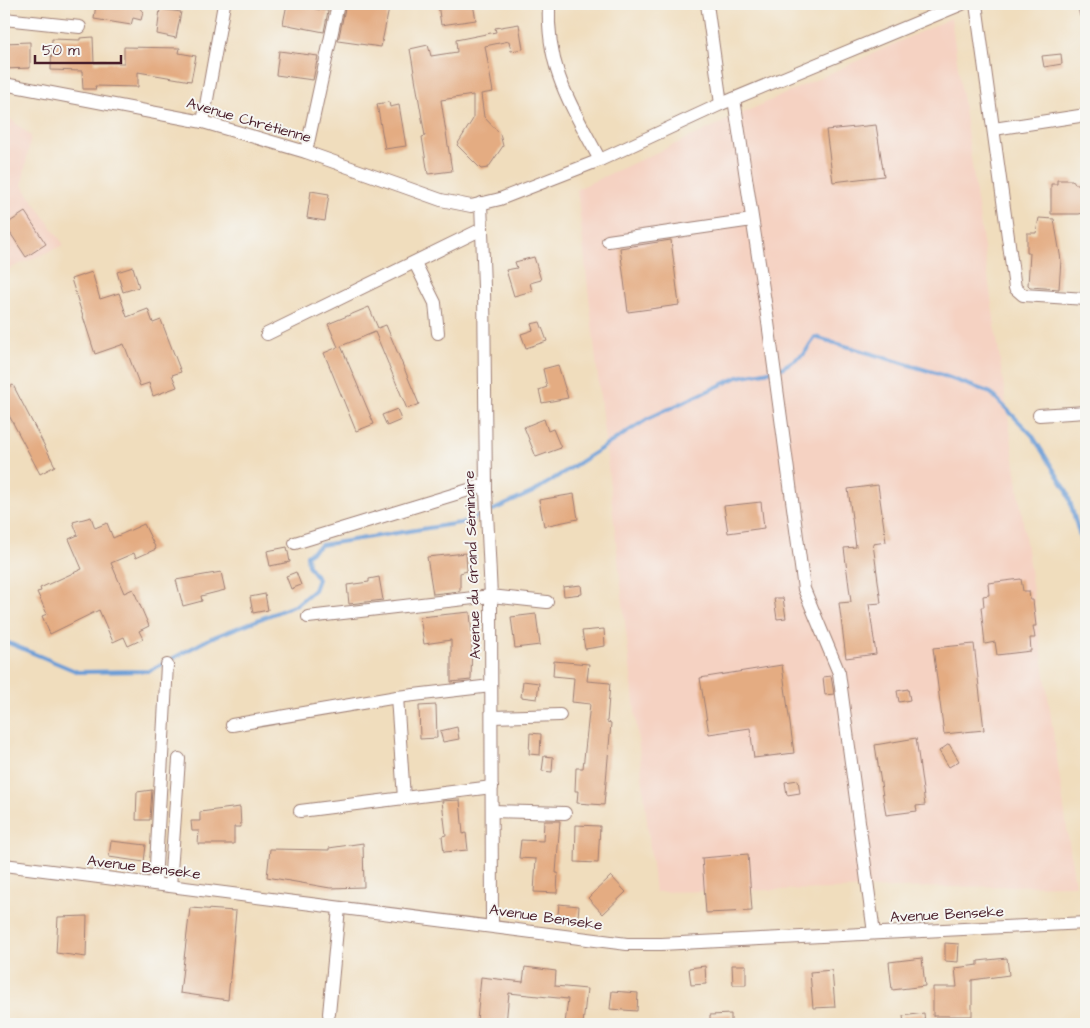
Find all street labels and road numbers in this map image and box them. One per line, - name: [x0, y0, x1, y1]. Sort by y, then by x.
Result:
- street label: Avenue Chrétienne: [184, 93, 314, 148]
- street label: Avenue du Grand Séminaire: [459, 470, 486, 660]
- street label: Avenue Benseke: [86, 850, 202, 885]
- street label: Avenue Benseke: [488, 899, 604, 936]
- street label: Avenue Benseke: [890, 901, 1004, 928]

